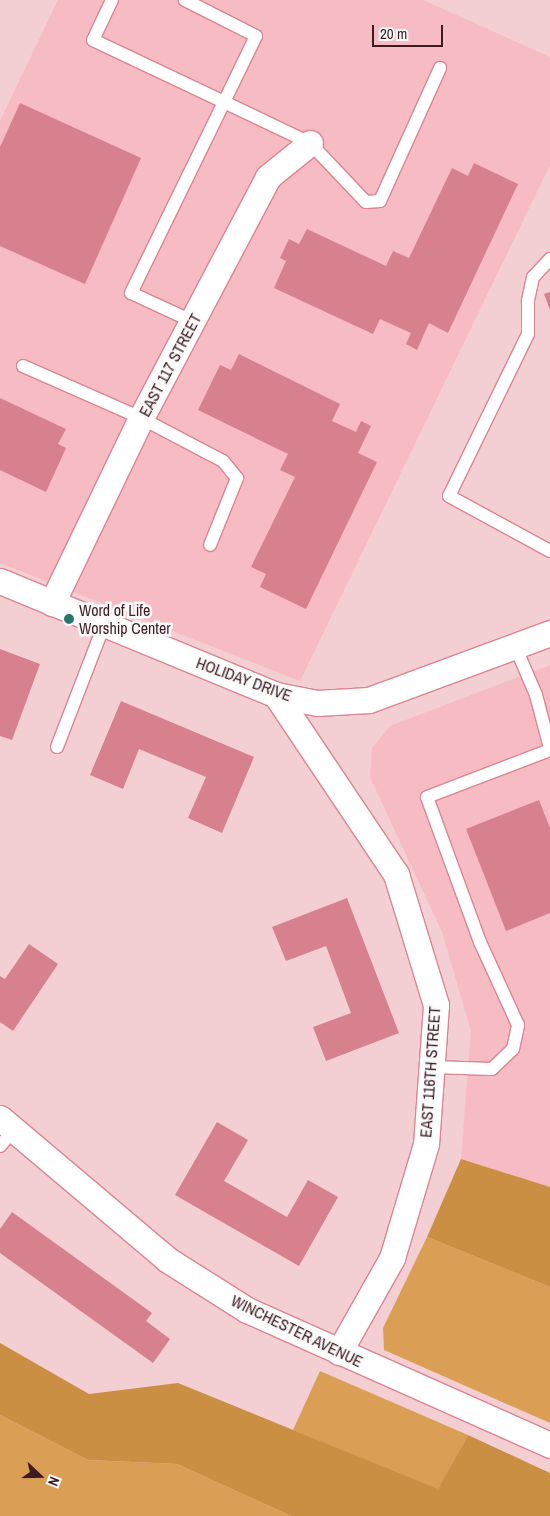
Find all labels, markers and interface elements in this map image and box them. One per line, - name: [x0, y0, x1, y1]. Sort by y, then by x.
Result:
- scale bar: [375, 15, 446, 47]
- text: 20 m: [380, 23, 407, 44]
- street label: EAST 117 STREET: [135, 310, 205, 420]
- place label: Word of Life Worship Center: [79, 600, 171, 638]
- marker: Word of Life Worship Center: [63, 613, 75, 625]
- street label: HOLIDAY DRIVE: [194, 653, 294, 705]
- street label: EAST 116TH STREET: [416, 1006, 444, 1138]
- street label: WINCHESTER AVENUE: [228, 1291, 366, 1371]
- north arrow: [15, 1451, 65, 1501]
- text: N: [44, 1474, 64, 1488]

